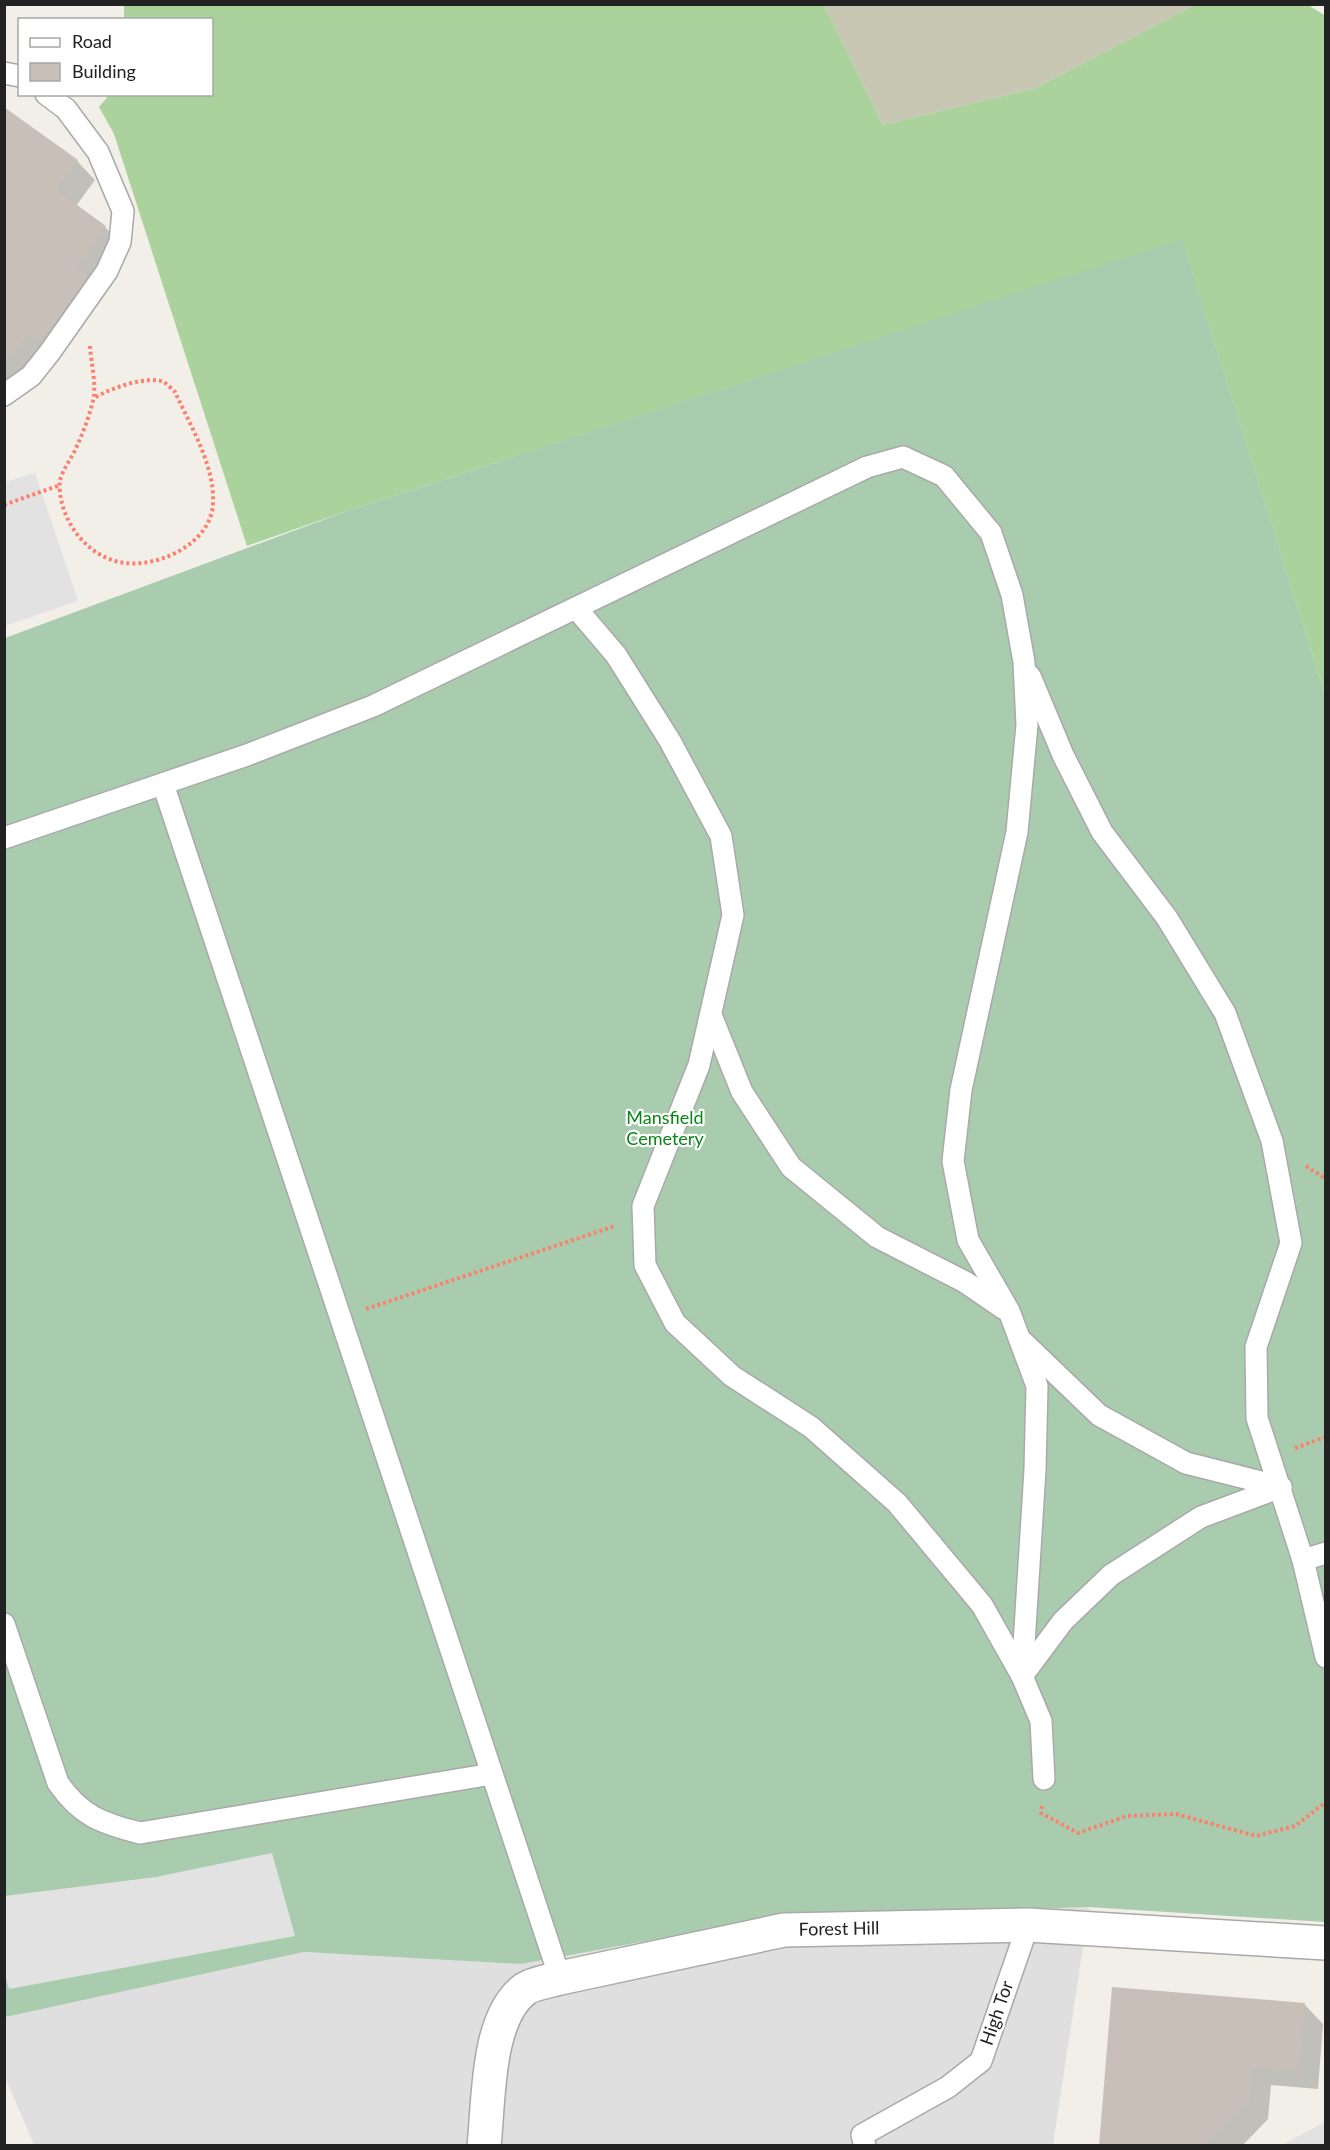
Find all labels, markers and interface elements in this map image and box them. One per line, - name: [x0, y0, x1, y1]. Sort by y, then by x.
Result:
- legend: [18, 18, 213, 96]
- text: Road: [72, 30, 112, 52]
- text: Building: [72, 60, 136, 82]
- park label: Mansfield Cemetery: [626, 1106, 704, 1149]
- street label: Forest Hill: [799, 1916, 879, 1940]
- street label: High Tor: [975, 1977, 1017, 2048]

